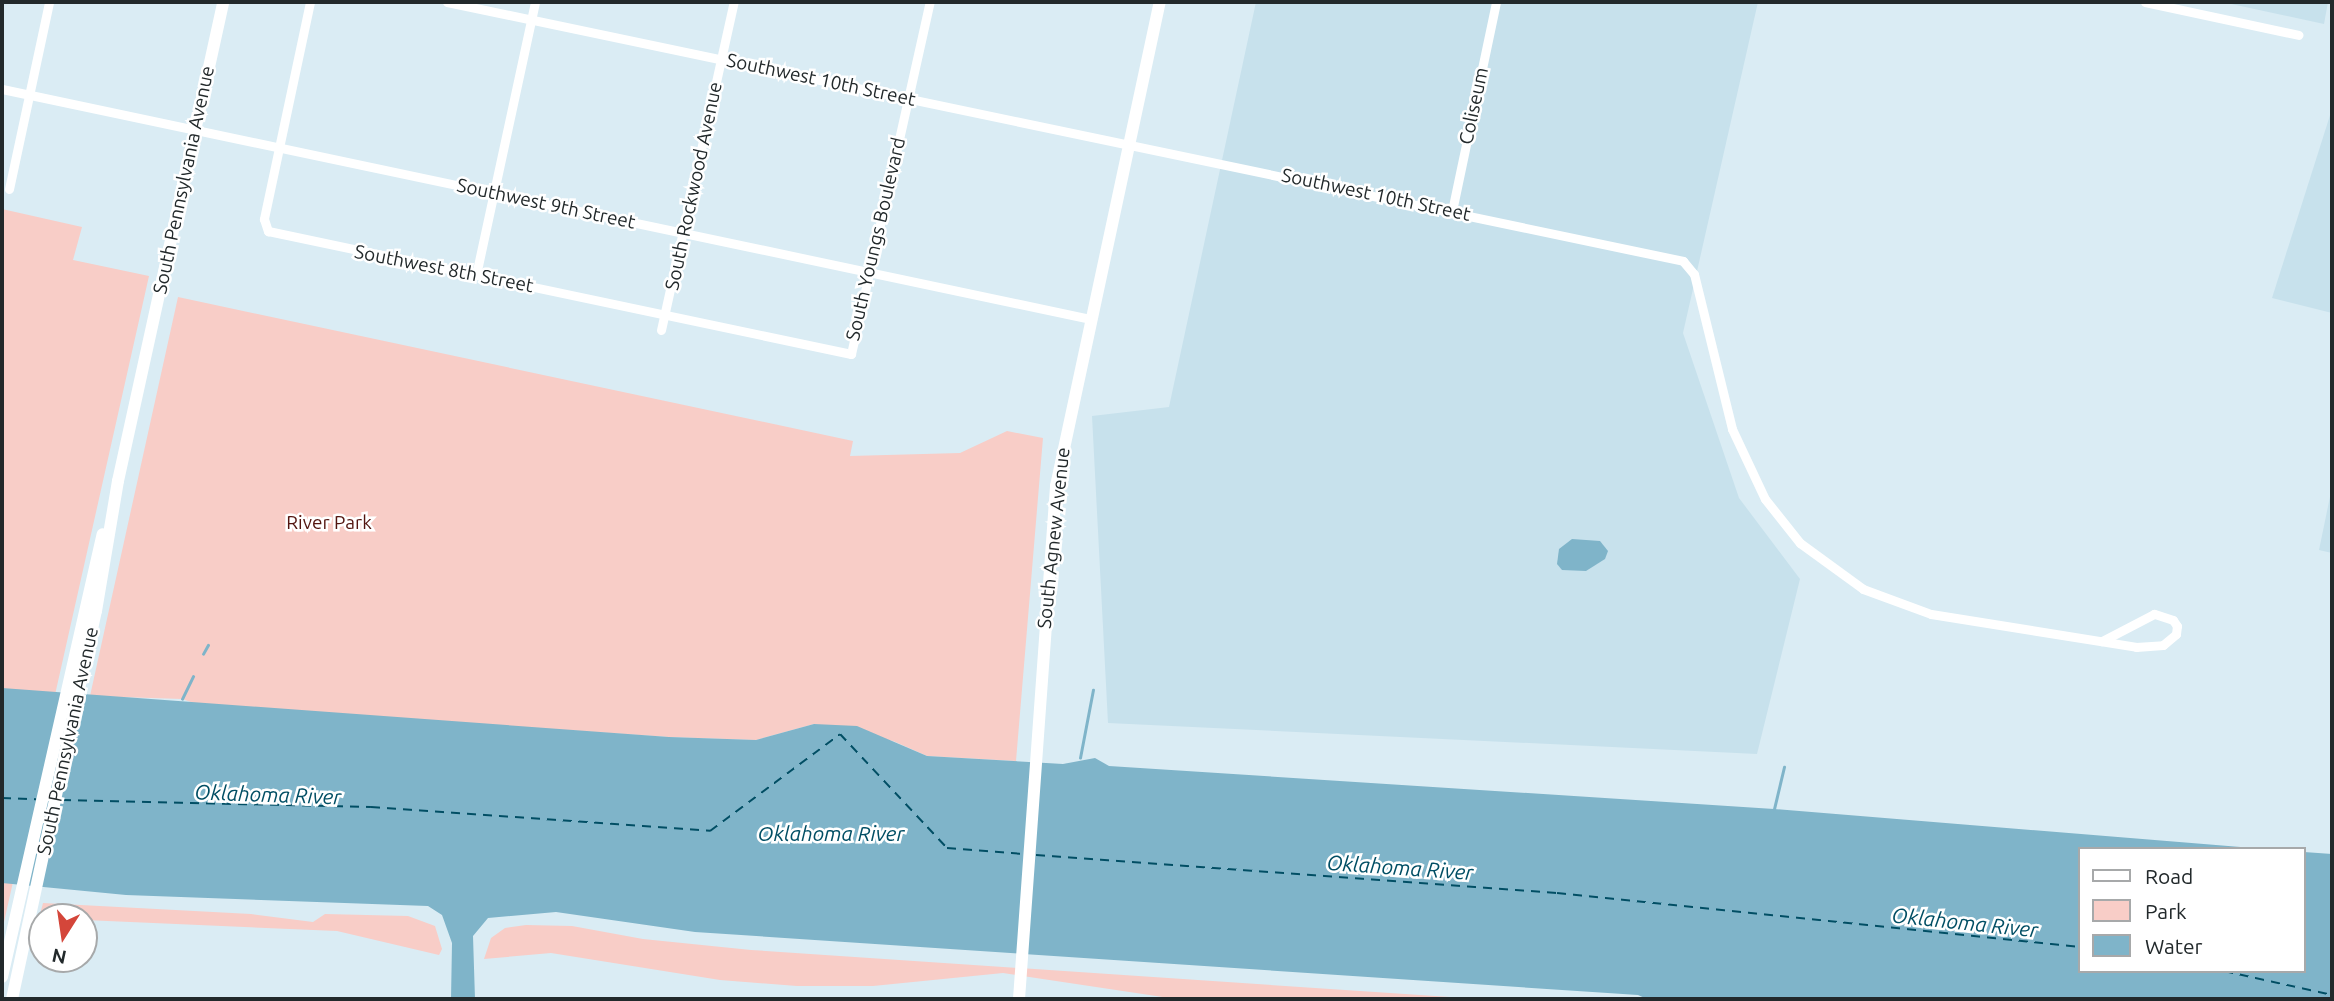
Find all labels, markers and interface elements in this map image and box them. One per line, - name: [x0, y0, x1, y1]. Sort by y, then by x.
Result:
- street label: Southwest 10th Street: [724, 49, 918, 111]
- street label: South Pennsylvania Avenue: [149, 64, 219, 296]
- street label: Coliseum: [1455, 65, 1493, 147]
- street label: South Rockwood Avenue: [661, 80, 727, 292]
- street label: South Youngs Boulevard: [842, 135, 910, 343]
- street label: Southwest 10th Street: [1279, 164, 1473, 226]
- street label: Southwest 9th Street: [455, 174, 637, 234]
- street label: Southwest 8th Street: [353, 240, 535, 298]
- street label: South Agnew Avenue: [1033, 446, 1075, 630]
- park label: River Park: [286, 512, 372, 534]
- street label: South Pennsylvania Avenue: [33, 625, 103, 857]
- water label: Oklahoma River: [194, 779, 342, 809]
- water label: Oklahoma River: [758, 820, 904, 846]
- legend: [2078, 847, 2306, 973]
- water label: Oklahoma River: [1326, 849, 1474, 885]
- text: Road: [2145, 864, 2193, 888]
- text: Park: [2145, 899, 2187, 923]
- water label: Oklahoma River: [1891, 902, 2039, 942]
- north arrow: [28, 903, 98, 973]
- text: Water: [2145, 934, 2203, 958]
- text: N: [50, 944, 68, 969]

